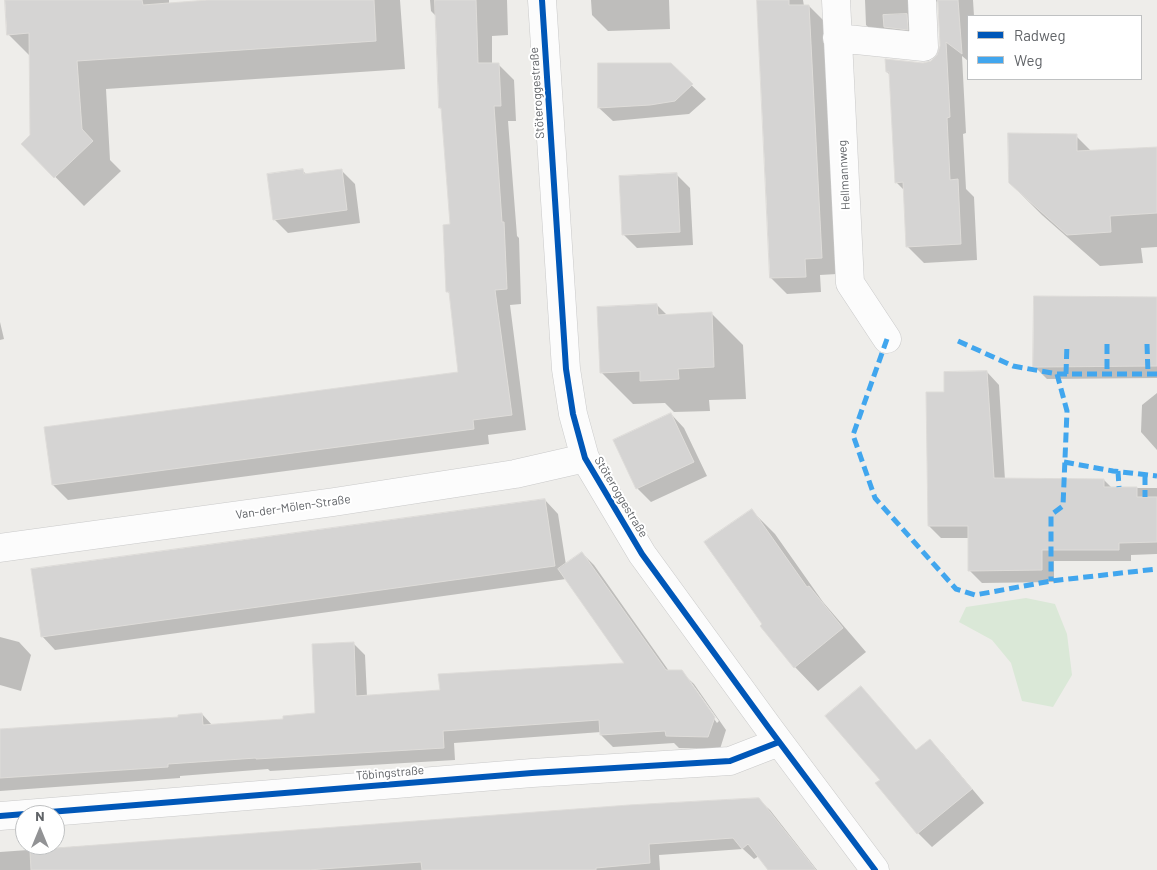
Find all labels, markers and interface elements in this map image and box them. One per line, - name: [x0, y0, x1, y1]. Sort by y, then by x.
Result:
- legend: [967, 15, 1142, 80]
- text: Radweg: [1014, 26, 1066, 44]
- street label: Stöteroggestraße: [527, 47, 547, 139]
- text: Weg: [1014, 51, 1042, 69]
- street label: Hellmannweg: [835, 140, 853, 210]
- street label: Stöteroggestraße: [591, 454, 651, 540]
- street label: Van-der-Mölen-Straße: [235, 492, 351, 522]
- street label: Töbingstraße: [355, 763, 425, 783]
- north arrow: [15, 805, 65, 855]
- text: N: [35, 807, 45, 824]

